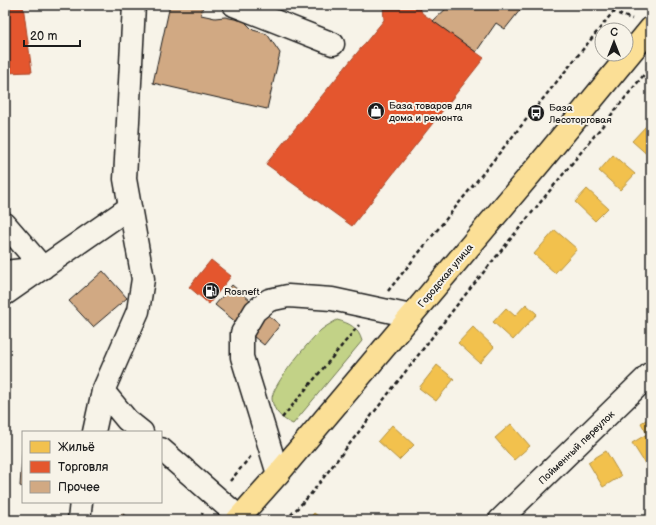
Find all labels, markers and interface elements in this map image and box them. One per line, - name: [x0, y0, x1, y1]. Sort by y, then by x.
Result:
- scale bar: [24, 22, 80, 48]
- north arrow: [594, 22, 634, 62]
- text: С: [610, 26, 618, 39]
- text: 20 m: [30, 29, 57, 44]
- place label: База товаров для дома и ремонта: [389, 100, 473, 124]
- shop icon: База товаров для дома и ремонта: [366, 101, 386, 121]
- place label: База Лесоторговая: [548, 102, 612, 126]
- bus stop icon: База Лесоторговая: [526, 103, 546, 123]
- street label: Городская улица: [416, 241, 476, 310]
- fuel station icon: Rosneft: [201, 281, 221, 301]
- place label: Rosneft: [224, 286, 259, 298]
- street label: Пойменный переулок: [536, 408, 618, 487]
- legend: [22, 431, 162, 503]
- text: Жильё: [58, 440, 95, 455]
- text: Торговля: [58, 460, 109, 475]
- text: Прочее: [58, 480, 100, 495]

